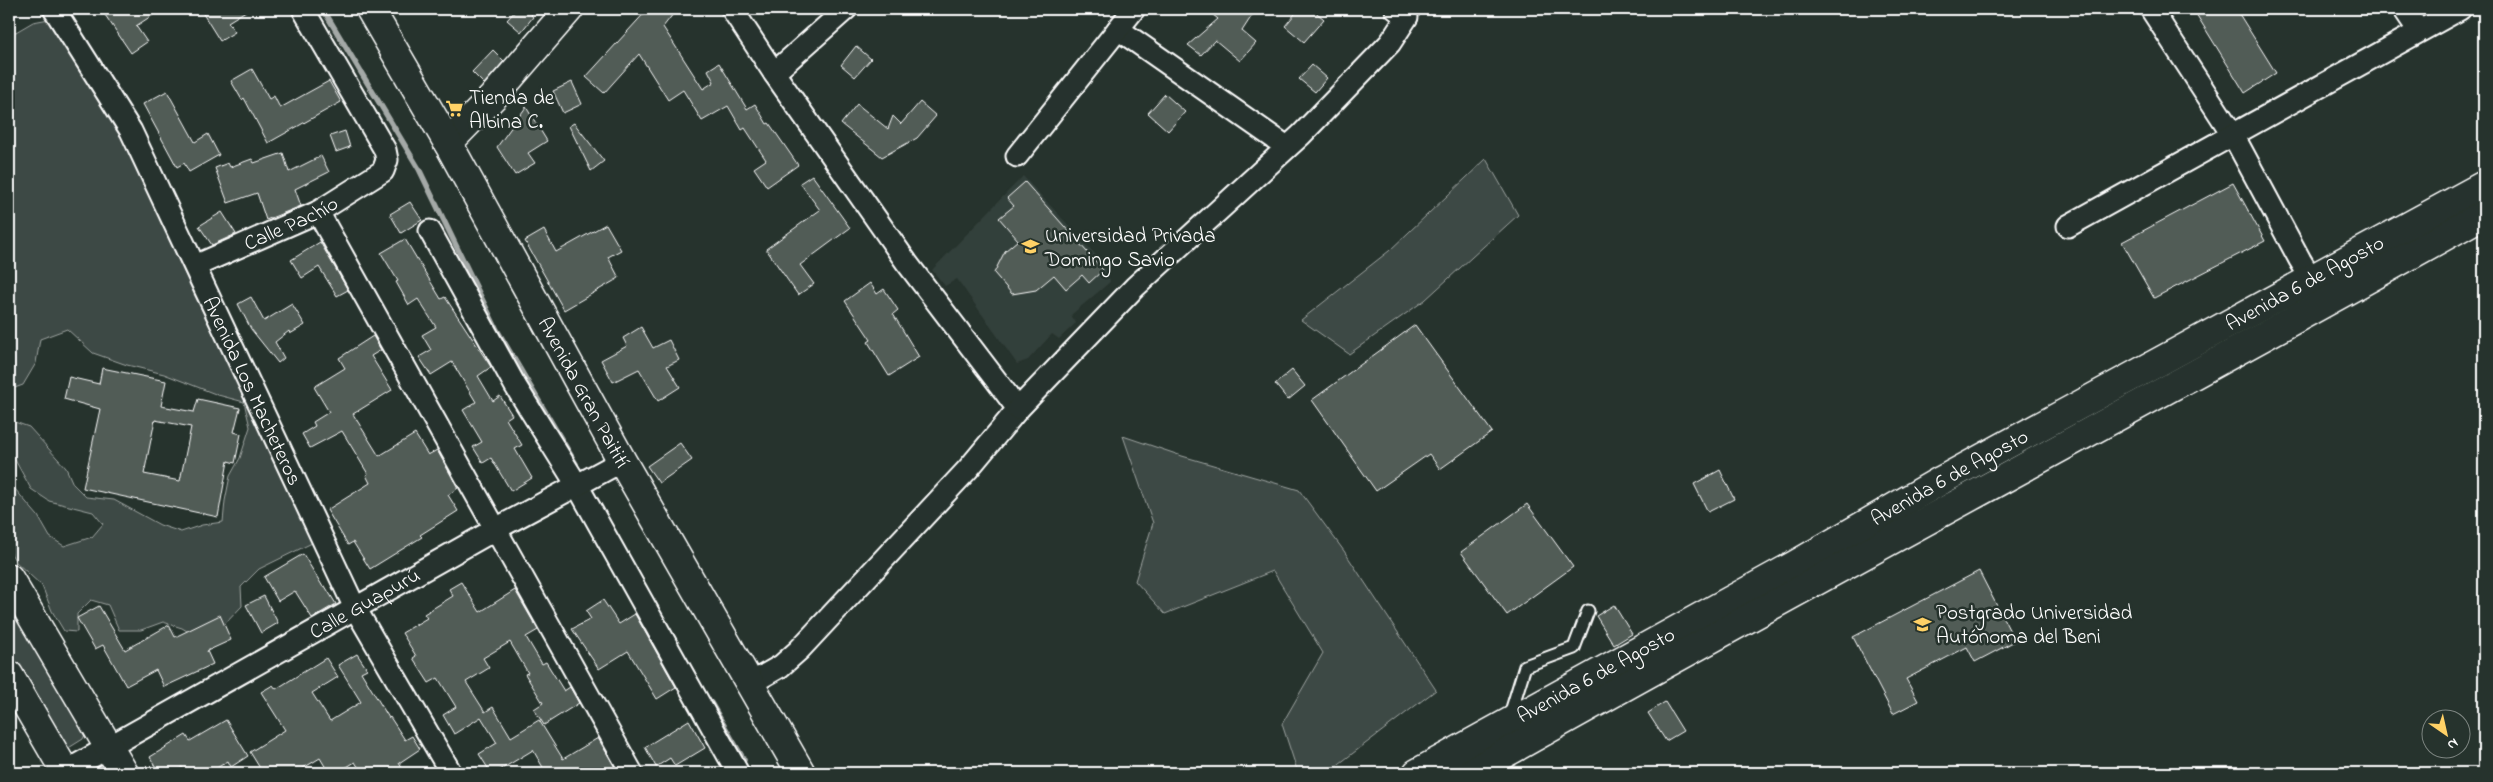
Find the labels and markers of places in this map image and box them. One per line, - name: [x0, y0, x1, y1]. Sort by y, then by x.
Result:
- place label: Tienda de Albina C.: [469, 84, 555, 138]
- supermarket icon: Tienda de Albina C.: [445, 99, 465, 119]
- place label: Universidad Privada Domingo Savio: [1044, 222, 1216, 278]
- school or university icon: Universidad Privada Domingo Savio: [1021, 237, 1041, 257]
- place label: Postgrado Universidad Autónoma del Beni: [1936, 599, 2133, 653]
- school or university icon: Postgrado Universidad Autónoma del Beni: [1912, 614, 1932, 634]

